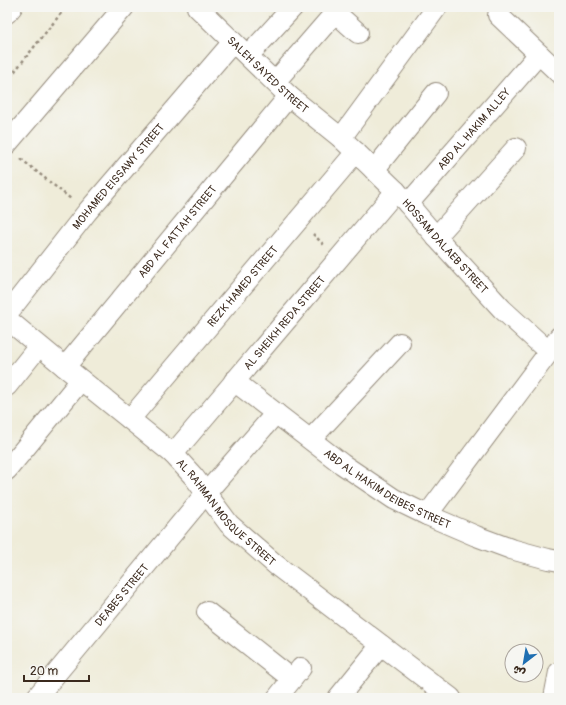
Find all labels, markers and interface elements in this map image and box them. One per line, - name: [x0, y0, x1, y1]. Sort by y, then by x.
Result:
- street label: SALEH SAYED STREET: [224, 34, 311, 116]
- street label: ABD AL HAKIM ALLEY: [435, 85, 514, 172]
- street label: MOHAMED EISSAWY STREET: [70, 121, 167, 232]
- street label: ABD AL FATTAH STREET: [136, 183, 219, 280]
- street label: HOSSAM DALAEB STREET: [399, 196, 490, 296]
- street label: REZK HAMED STREET: [205, 243, 281, 330]
- street label: AL SHEIKH REDA STREET: [241, 274, 328, 373]
- street label: ABD AL HAKIM DEIBES STREET: [321, 447, 452, 531]
- street label: AL RAHMAN MOSQUE STREET: [174, 456, 278, 569]
- street label: DEABES STREET: [92, 561, 151, 629]
- north arrow: [504, 643, 544, 683]
- scale bar: [24, 657, 89, 683]
- text: ش: [511, 662, 528, 680]
- text: 20 m: [30, 664, 59, 679]

